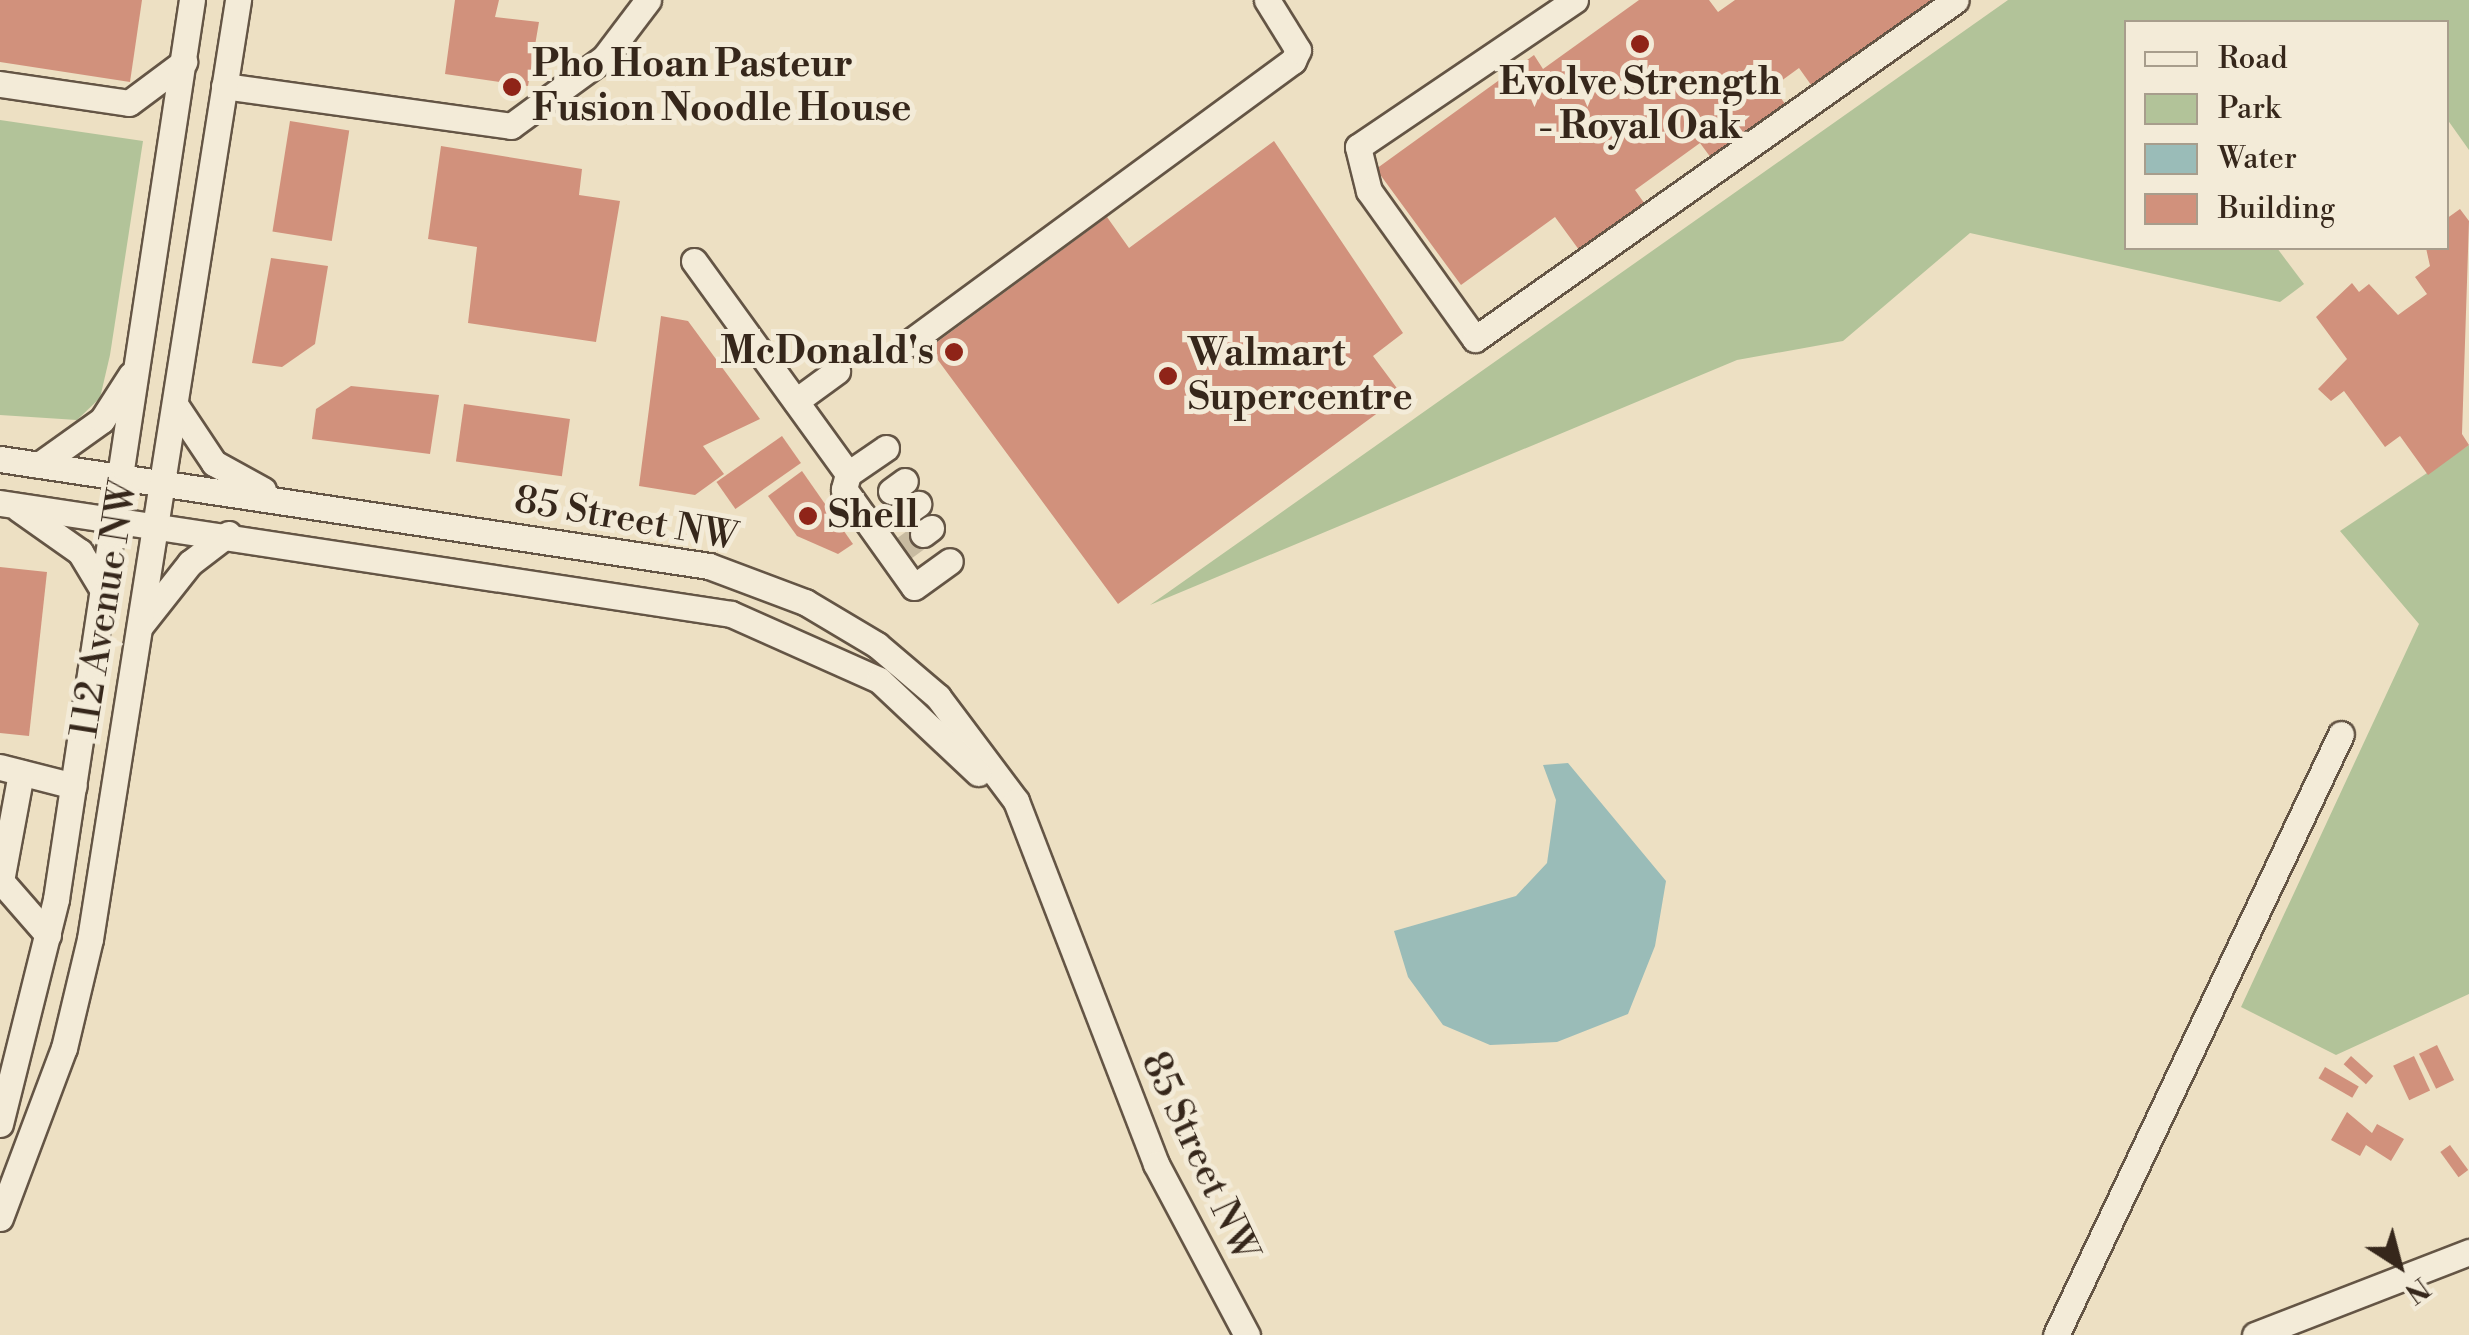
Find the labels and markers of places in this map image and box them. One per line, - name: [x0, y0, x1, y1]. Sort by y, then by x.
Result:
- marker: Evolve Strength - Royal Oak: [1629, 33, 1651, 55]
- place label: Pho Hoan Pasteur Fusion Noodle House: [532, 42, 911, 132]
- place label: Evolve Strength - Royal Oak: [1499, 60, 1781, 150]
- marker: Pho Hoan Pasteur Fusion Noodle House: [501, 76, 523, 98]
- place label: McDonald's: [720, 329, 934, 375]
- place label: Walmart Supercentre: [1188, 331, 1413, 420]
- marker: McDonald's: [943, 341, 965, 363]
- marker: Walmart Supercentre: [1157, 365, 1179, 387]
- place label: Shell: [828, 493, 919, 539]
- marker: Shell: [797, 505, 819, 527]

